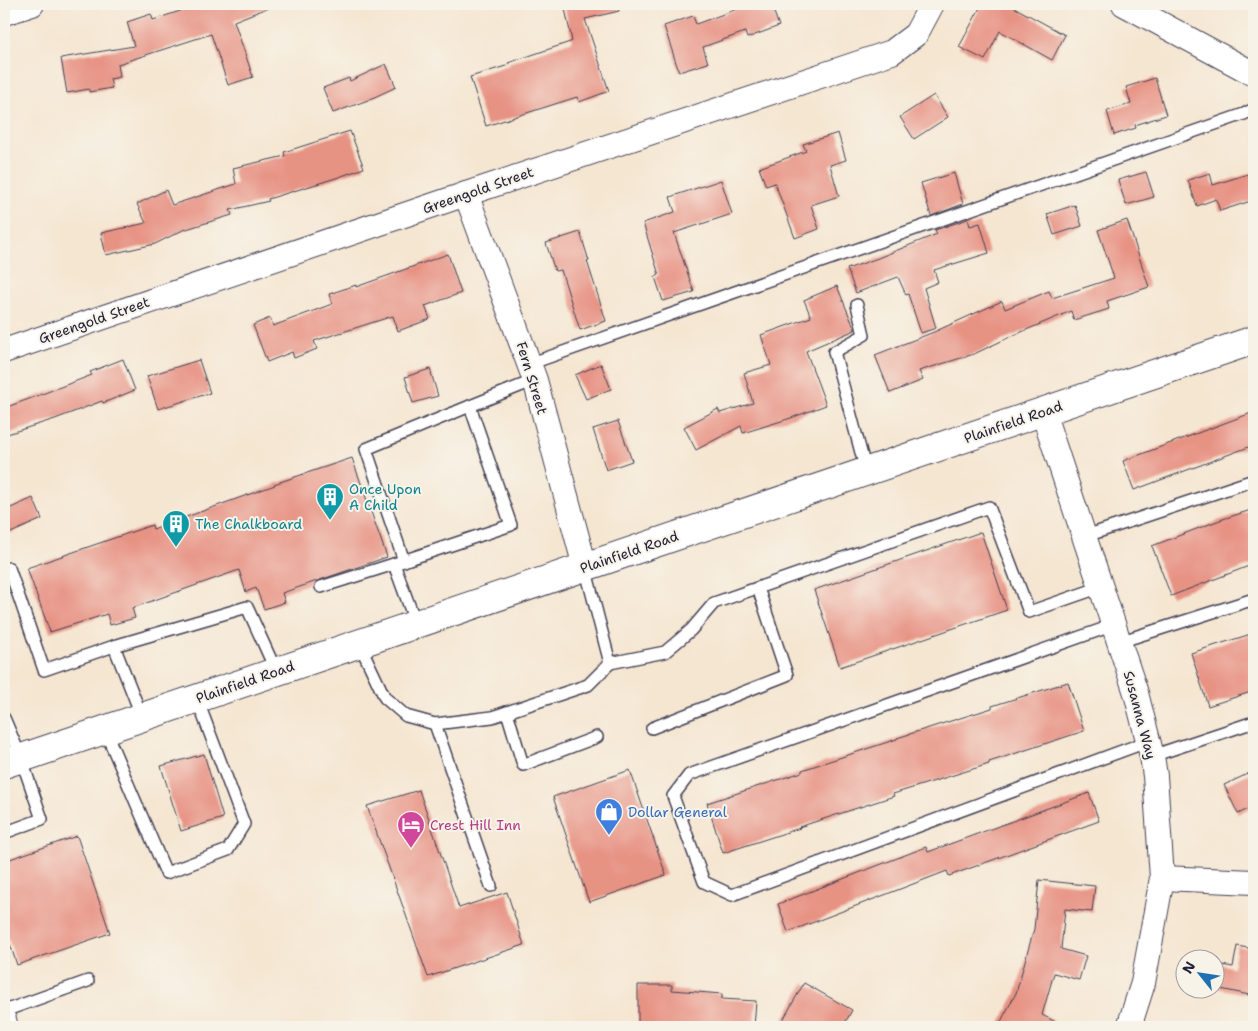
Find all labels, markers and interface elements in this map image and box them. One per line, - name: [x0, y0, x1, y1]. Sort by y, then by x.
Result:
- street label: Greengold Street: [420, 163, 536, 217]
- street label: Greengold Street: [36, 293, 152, 347]
- street label: Fern Street: [512, 339, 552, 417]
- street label: Plainfield Road: [961, 397, 1065, 447]
- place label: Once Upon A Child: [349, 480, 422, 514]
- building icon: Once Upon A Child: [315, 482, 345, 521]
- building icon: The Chalkboard: [161, 509, 191, 548]
- place label: The Chalkboard: [195, 515, 302, 533]
- street label: Plainfield Road: [577, 527, 681, 577]
- street label: Plainfield Road: [193, 657, 297, 707]
- street label: Susanna Way: [1120, 669, 1160, 761]
- shop icon: Dollar General: [594, 797, 624, 836]
- place label: Dollar General: [628, 803, 728, 821]
- hotel icon: Crest Hill Inn: [396, 810, 426, 849]
- place label: Crest Hill Inn: [430, 816, 521, 834]
- north arrow: [1176, 948, 1226, 998]
- text: N: [1178, 958, 1199, 977]

